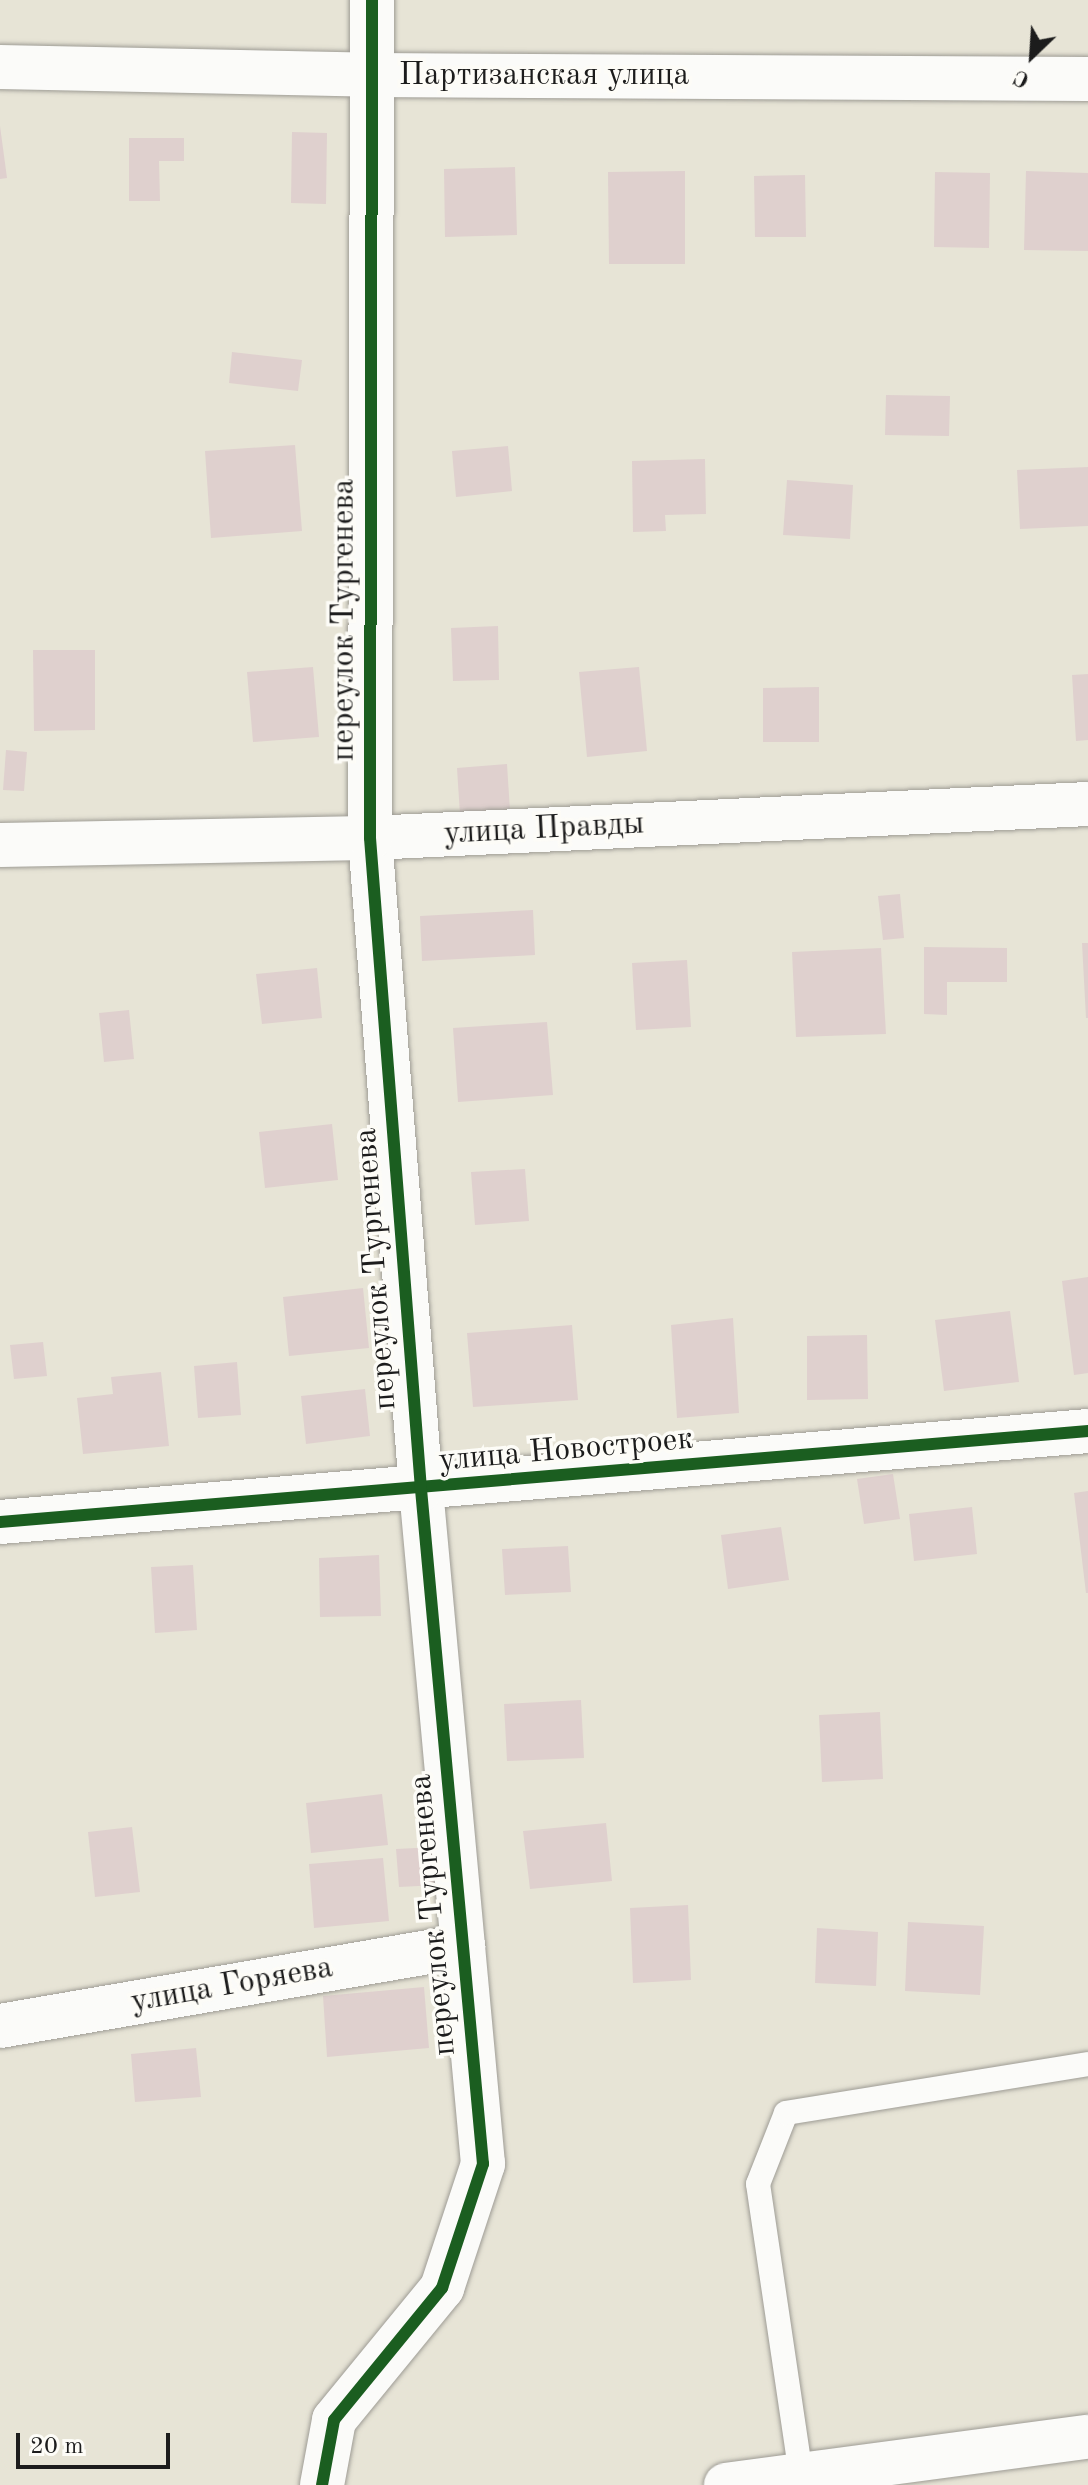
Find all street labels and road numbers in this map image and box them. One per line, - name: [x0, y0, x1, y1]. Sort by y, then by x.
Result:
- street label: Партизанская улица: [399, 57, 689, 95]
- street label: переулок Тургенева: [326, 479, 364, 761]
- street label: улица Правды: [443, 806, 645, 854]
- street label: переулок Тургенева: [348, 1127, 406, 1411]
- street label: улица Новостроек: [437, 1421, 695, 1481]
- street label: переулок Тургенева: [403, 1773, 465, 2057]
- street label: улица Горяева: [128, 1949, 336, 2023]

